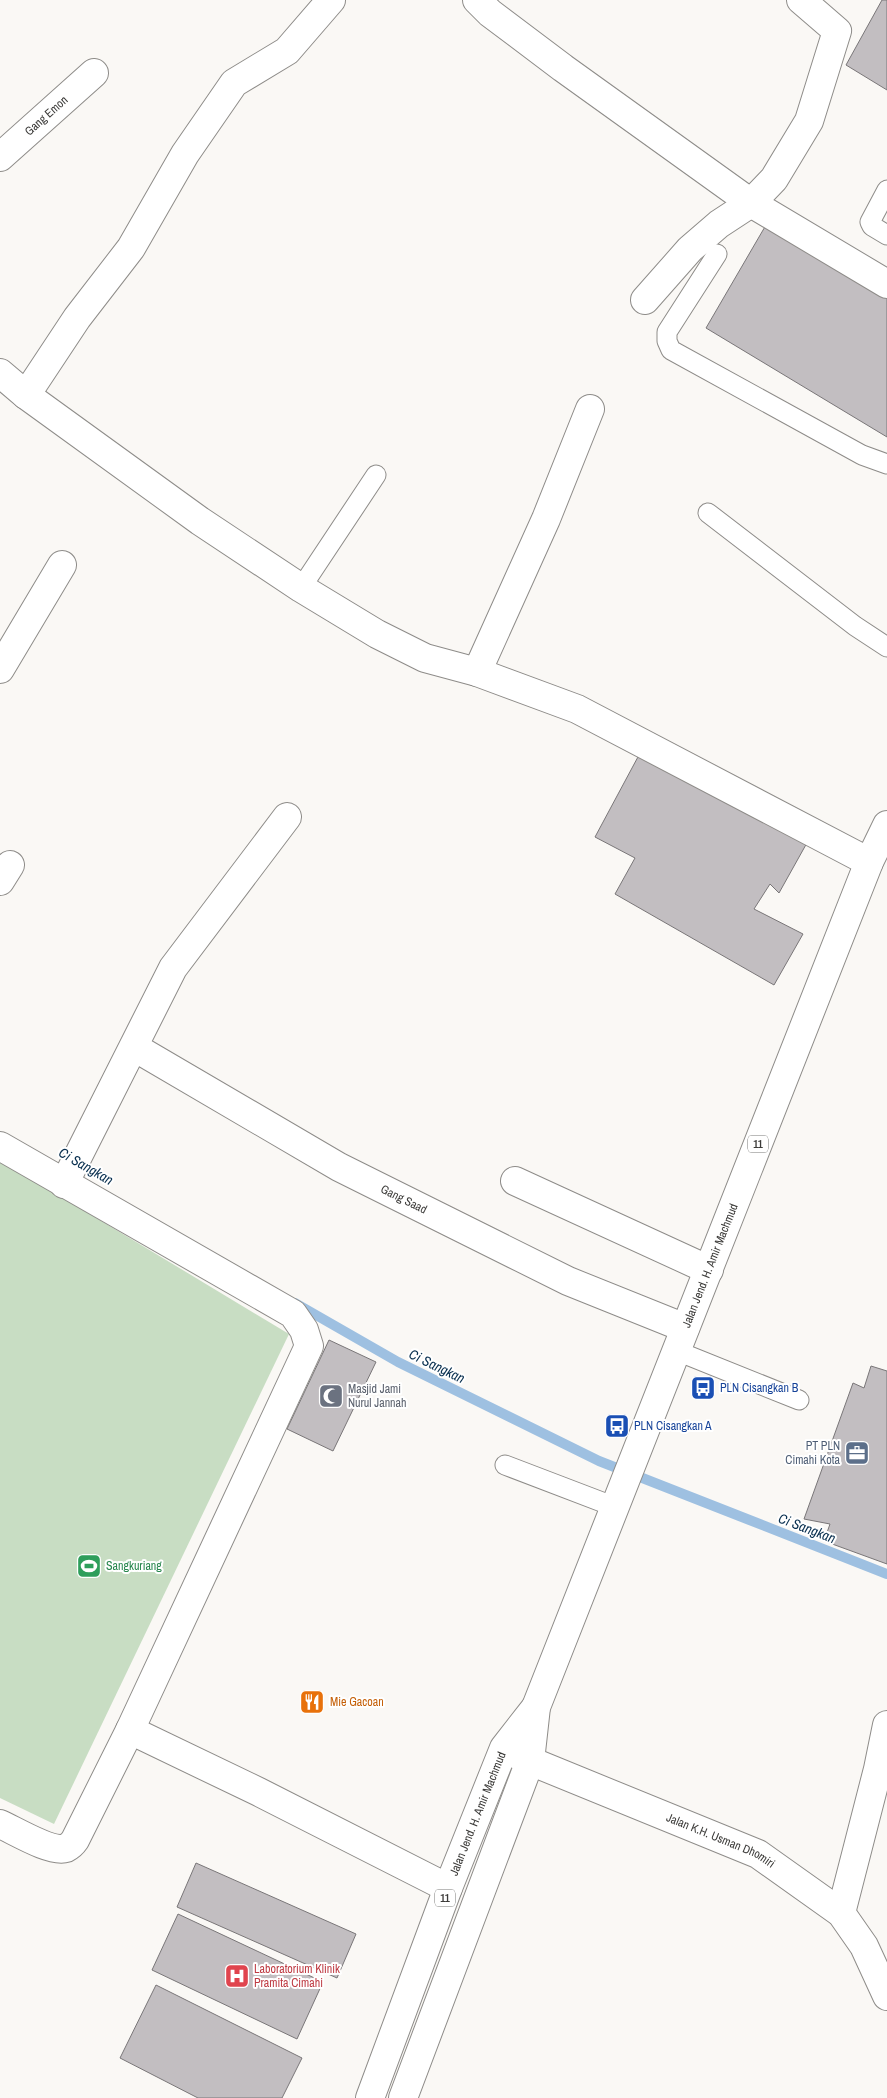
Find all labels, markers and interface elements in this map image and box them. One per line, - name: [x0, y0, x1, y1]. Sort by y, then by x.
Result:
- street label: Gang Emon: [21, 92, 71, 139]
- road number: 11: [748, 1136, 768, 1152]
- water label: Ci Sangkan: [56, 1143, 116, 1189]
- street label: Gang Saad: [378, 1181, 430, 1218]
- street label: Jalan Jend. H. Amir Machmud: [678, 1201, 742, 1330]
- water label: Ci Sangkan: [406, 1345, 468, 1387]
- bus stop icon: PLN Cisangkan B: [690, 1375, 716, 1401]
- place label: PLN Cisangkan B: [720, 1380, 799, 1396]
- place label: Masjid Jami Nurul Jannah: [348, 1381, 407, 1411]
- mosque icon: Masjid Jami Nurul Jannah: [318, 1383, 344, 1409]
- bus stop icon: PLN Cisangkan A: [604, 1413, 630, 1439]
- place label: PLN Cisangkan A: [634, 1418, 712, 1434]
- place label: PT PLN Cimahi Kota: [785, 1438, 841, 1468]
- office icon: PT PLN Cimahi Kota: [844, 1440, 870, 1466]
- water label: Ci Sangkan: [776, 1509, 838, 1547]
- sports icon: Sangkuriang: [76, 1553, 102, 1579]
- place label: Sangkuriang: [106, 1558, 162, 1574]
- restaurant icon: Mie Gacoan: [299, 1689, 325, 1715]
- place label: Mie Gacoan: [330, 1694, 384, 1710]
- street label: Jalan Jend. H. Amir Machmud: [446, 1749, 510, 1878]
- street label: Jalan K.H. Usman Dhomiri: [664, 1809, 778, 1872]
- road number: 11: [435, 1890, 455, 1906]
- place label: Laboratorium Klinik Pramita Cimahi: [254, 1961, 340, 1991]
- hospital icon: Laboratorium Klinik Pramita Cimahi: [224, 1963, 250, 1989]

